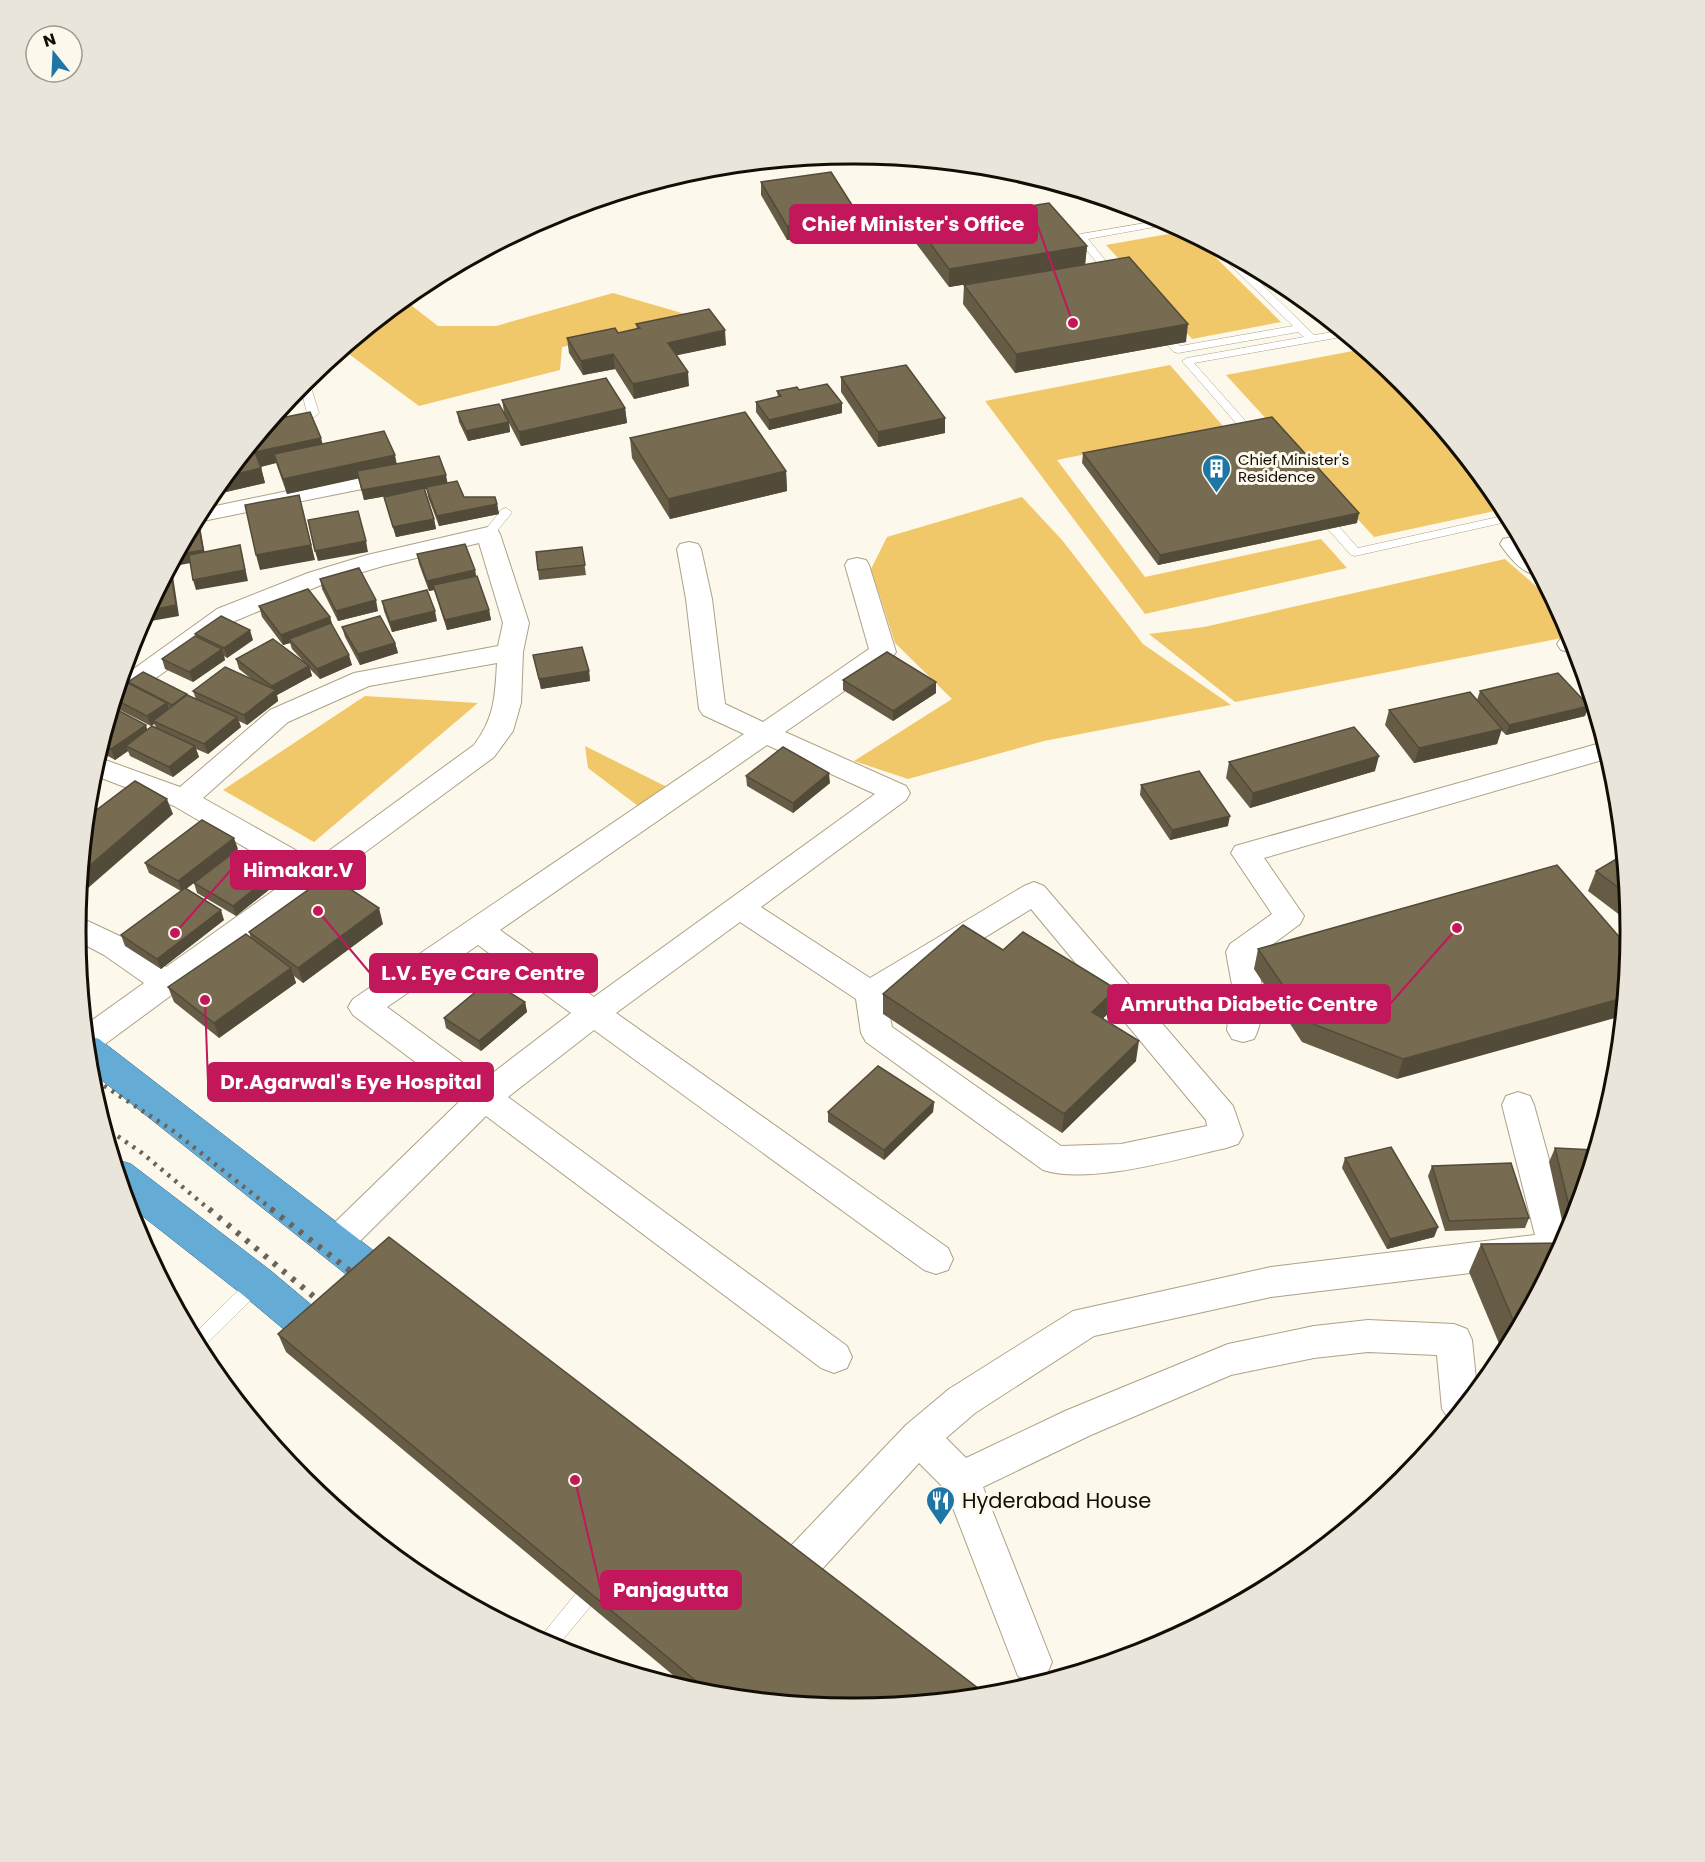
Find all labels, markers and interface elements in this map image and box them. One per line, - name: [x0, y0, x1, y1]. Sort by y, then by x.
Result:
- north arrow: [24, 24, 84, 84]
- text: N: [40, 27, 59, 53]
- callout: Chief Minister's Office: [790, 205, 1037, 243]
- text: Chief Minister's Office: [802, 210, 1024, 238]
- place label: Chief Minister's Residence: [1238, 449, 1350, 487]
- building icon: Chief Minister's Residence: [1201, 452, 1233, 494]
- callout: Himakar.V: [231, 851, 365, 889]
- text: Himakar.V: [243, 856, 353, 884]
- callout: L.V. Eye Care Centre: [370, 954, 597, 992]
- text: L.V. Eye Care Centre: [381, 959, 585, 987]
- callout: Amrutha Diabetic Centre: [1108, 985, 1390, 1023]
- text: Amrutha Diabetic Centre: [1120, 990, 1378, 1018]
- callout: Dr.Agarwal's Eye Hospital: [208, 1063, 493, 1101]
- text: Dr.Agarwal's Eye Hospital: [220, 1068, 482, 1096]
- restaurant icon: Hyderabad House: [925, 1484, 957, 1526]
- place label: Hyderabad House: [962, 1486, 1151, 1515]
- callout: Panjagutta: [601, 1571, 741, 1609]
- text: Panjagutta: [613, 1576, 729, 1604]

